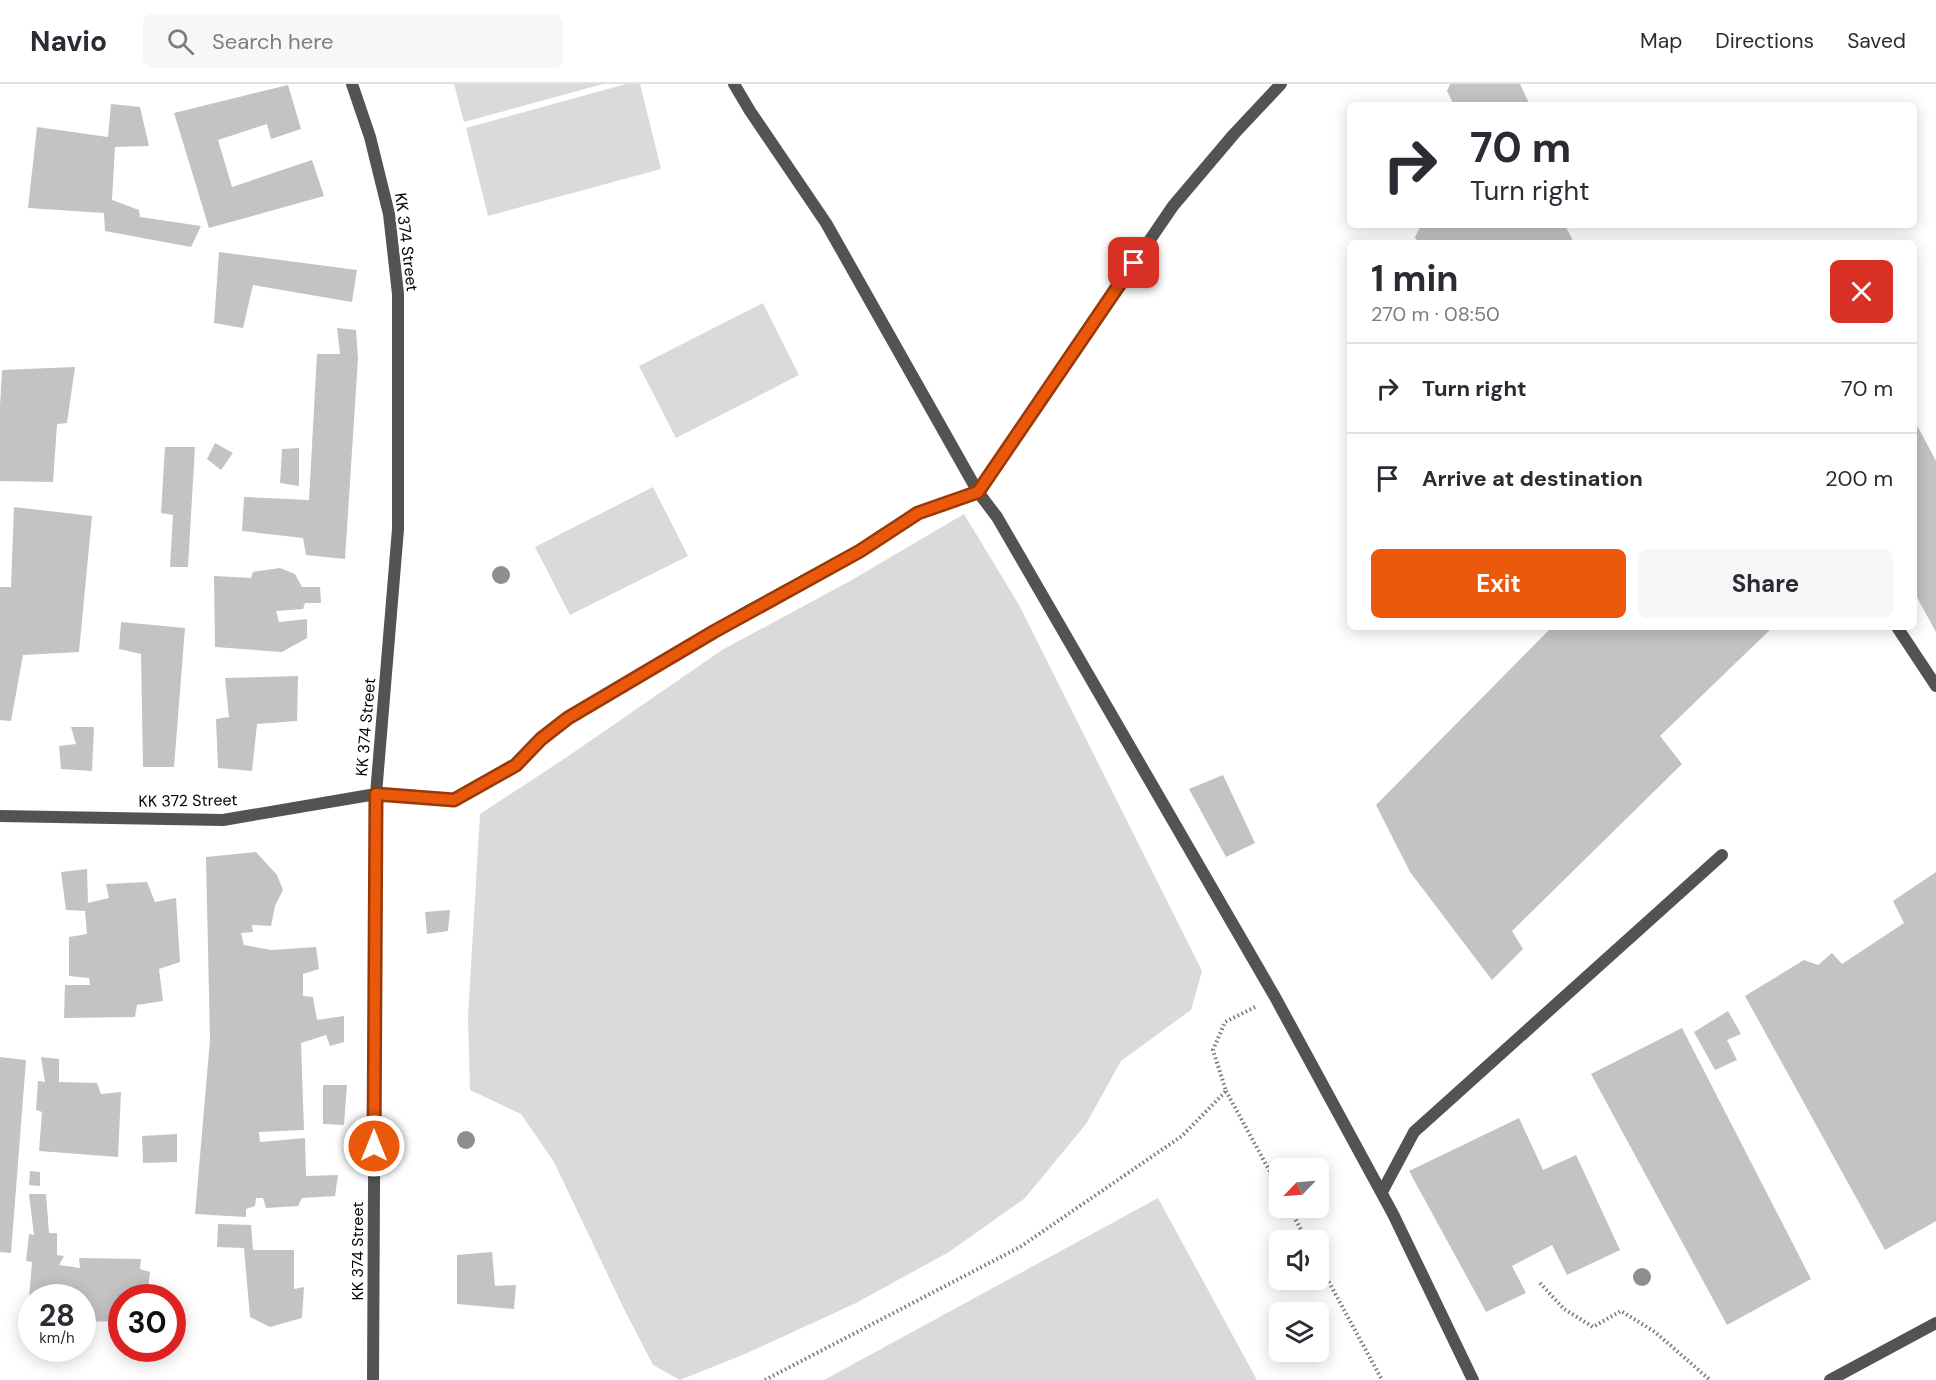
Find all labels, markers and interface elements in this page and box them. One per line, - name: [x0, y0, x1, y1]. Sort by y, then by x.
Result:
- search box: [143, 14, 563, 68]
- text: Navio: [30, 23, 107, 60]
- icon: search: [164, 25, 197, 58]
- text: Search here: [212, 27, 333, 56]
- text: Map: [1640, 27, 1682, 55]
- text: Directions: [1715, 27, 1814, 55]
- text: Saved: [1847, 27, 1906, 55]
- text: 70 m: [1470, 120, 1571, 175]
- icon: right: [1371, 126, 1449, 204]
- text: Turn right: [1470, 173, 1590, 208]
- street label: KK 374 Street: [390, 192, 423, 292]
- pin: [1108, 237, 1159, 288]
- icon: arrive: [1117, 246, 1150, 279]
- text: 1 min: [1371, 255, 1459, 302]
- button: close: [1830, 260, 1893, 323]
- text: 270 m · 08:50: [1371, 301, 1500, 327]
- icon: right: [1371, 372, 1404, 405]
- text: Turn right: [1422, 374, 1527, 403]
- text: 70 m: [1841, 374, 1893, 403]
- icon: arrive: [1371, 462, 1404, 495]
- text: Arrive at destination: [1422, 464, 1643, 493]
- text: 200 m: [1825, 464, 1893, 493]
- button: Exit: [1371, 549, 1626, 618]
- button: Share: [1638, 549, 1893, 618]
- street label: KK 374 Street: [351, 677, 380, 777]
- street label: KK 372 Street: [138, 789, 238, 812]
- position arrow: [342, 1114, 406, 1178]
- north arrow: [1269, 1158, 1329, 1218]
- map controls: [1269, 1158, 1329, 1362]
- street label: KK 374 Street: [347, 1201, 368, 1301]
- button: sound: [1269, 1230, 1329, 1290]
- speed limit sign: 30: [108, 1284, 186, 1362]
- text: 28: [39, 1296, 75, 1335]
- button: layers: [1269, 1302, 1329, 1362]
- text: km/h: [39, 1328, 75, 1348]

